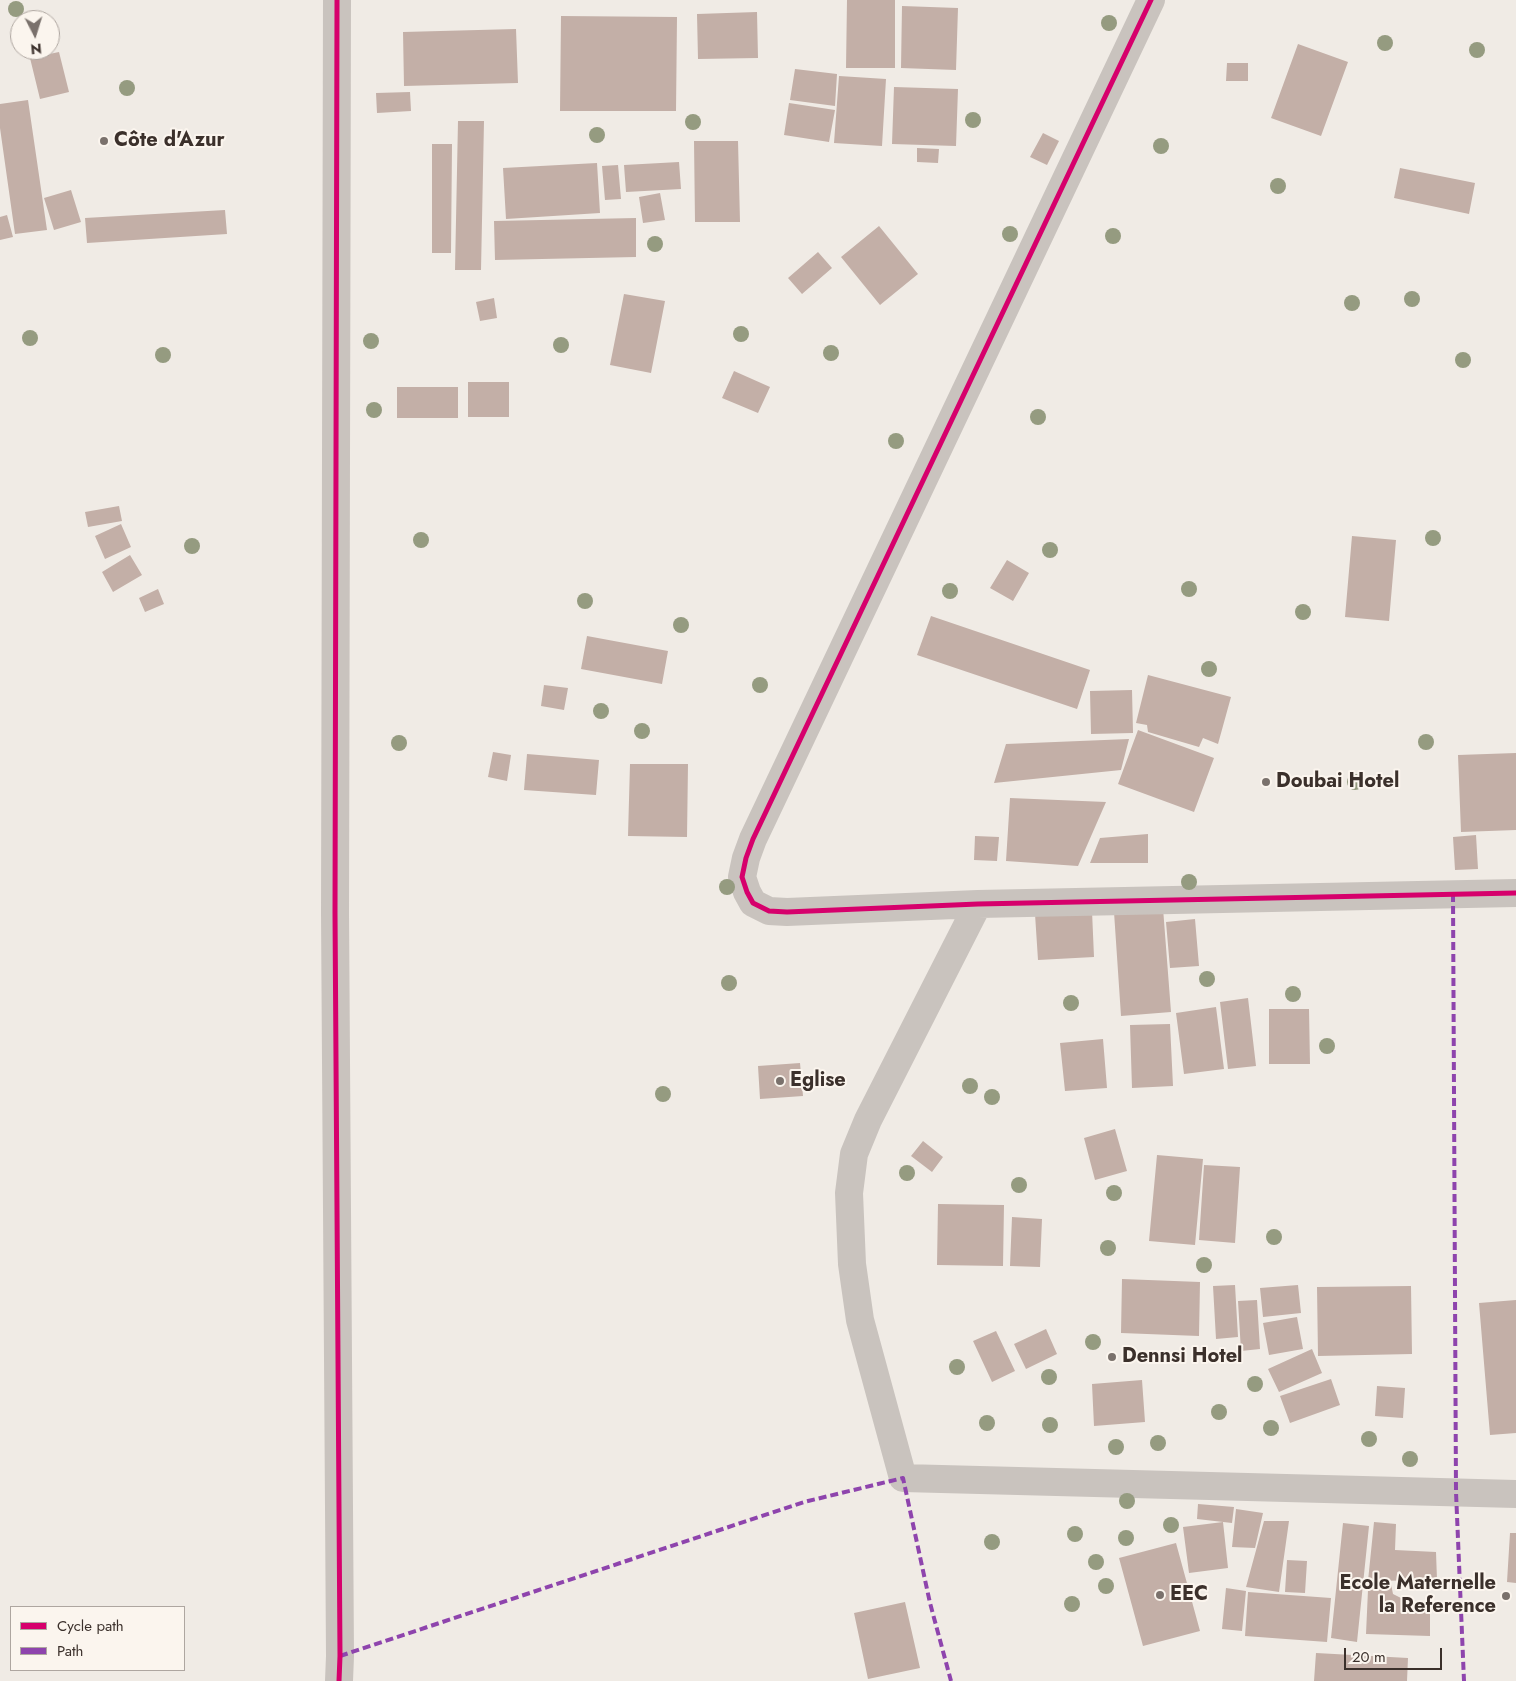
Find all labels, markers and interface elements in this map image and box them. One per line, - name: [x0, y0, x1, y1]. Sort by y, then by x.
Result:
- north arrow: [10, 10, 60, 60]
- text: N: [30, 38, 43, 59]
- place label: Côte d'Azur: [114, 129, 225, 153]
- marker: Côte d'Azur: [98, 135, 110, 147]
- place label: Doubai Hotel: [1276, 770, 1399, 794]
- marker: Doubai Hotel: [1260, 776, 1272, 788]
- place label: Eglise: [790, 1069, 846, 1093]
- marker: Eglise: [774, 1075, 786, 1087]
- place label: Dennsi Hotel: [1122, 1345, 1242, 1369]
- marker: Dennsi Hotel: [1106, 1351, 1118, 1363]
- place label: Ecole Maternelle la Reference: [1340, 1572, 1496, 1619]
- place label: EEC: [1170, 1583, 1208, 1607]
- marker: EEC: [1154, 1589, 1166, 1601]
- marker: Ecole Maternelle la Reference: [1500, 1590, 1512, 1602]
- legend: [10, 1606, 185, 1671]
- text: Cycle path: [57, 1615, 124, 1637]
- scale bar: [1346, 1638, 1444, 1670]
- text: Path: [57, 1640, 83, 1662]
- text: 20 m: [1352, 1646, 1386, 1668]

